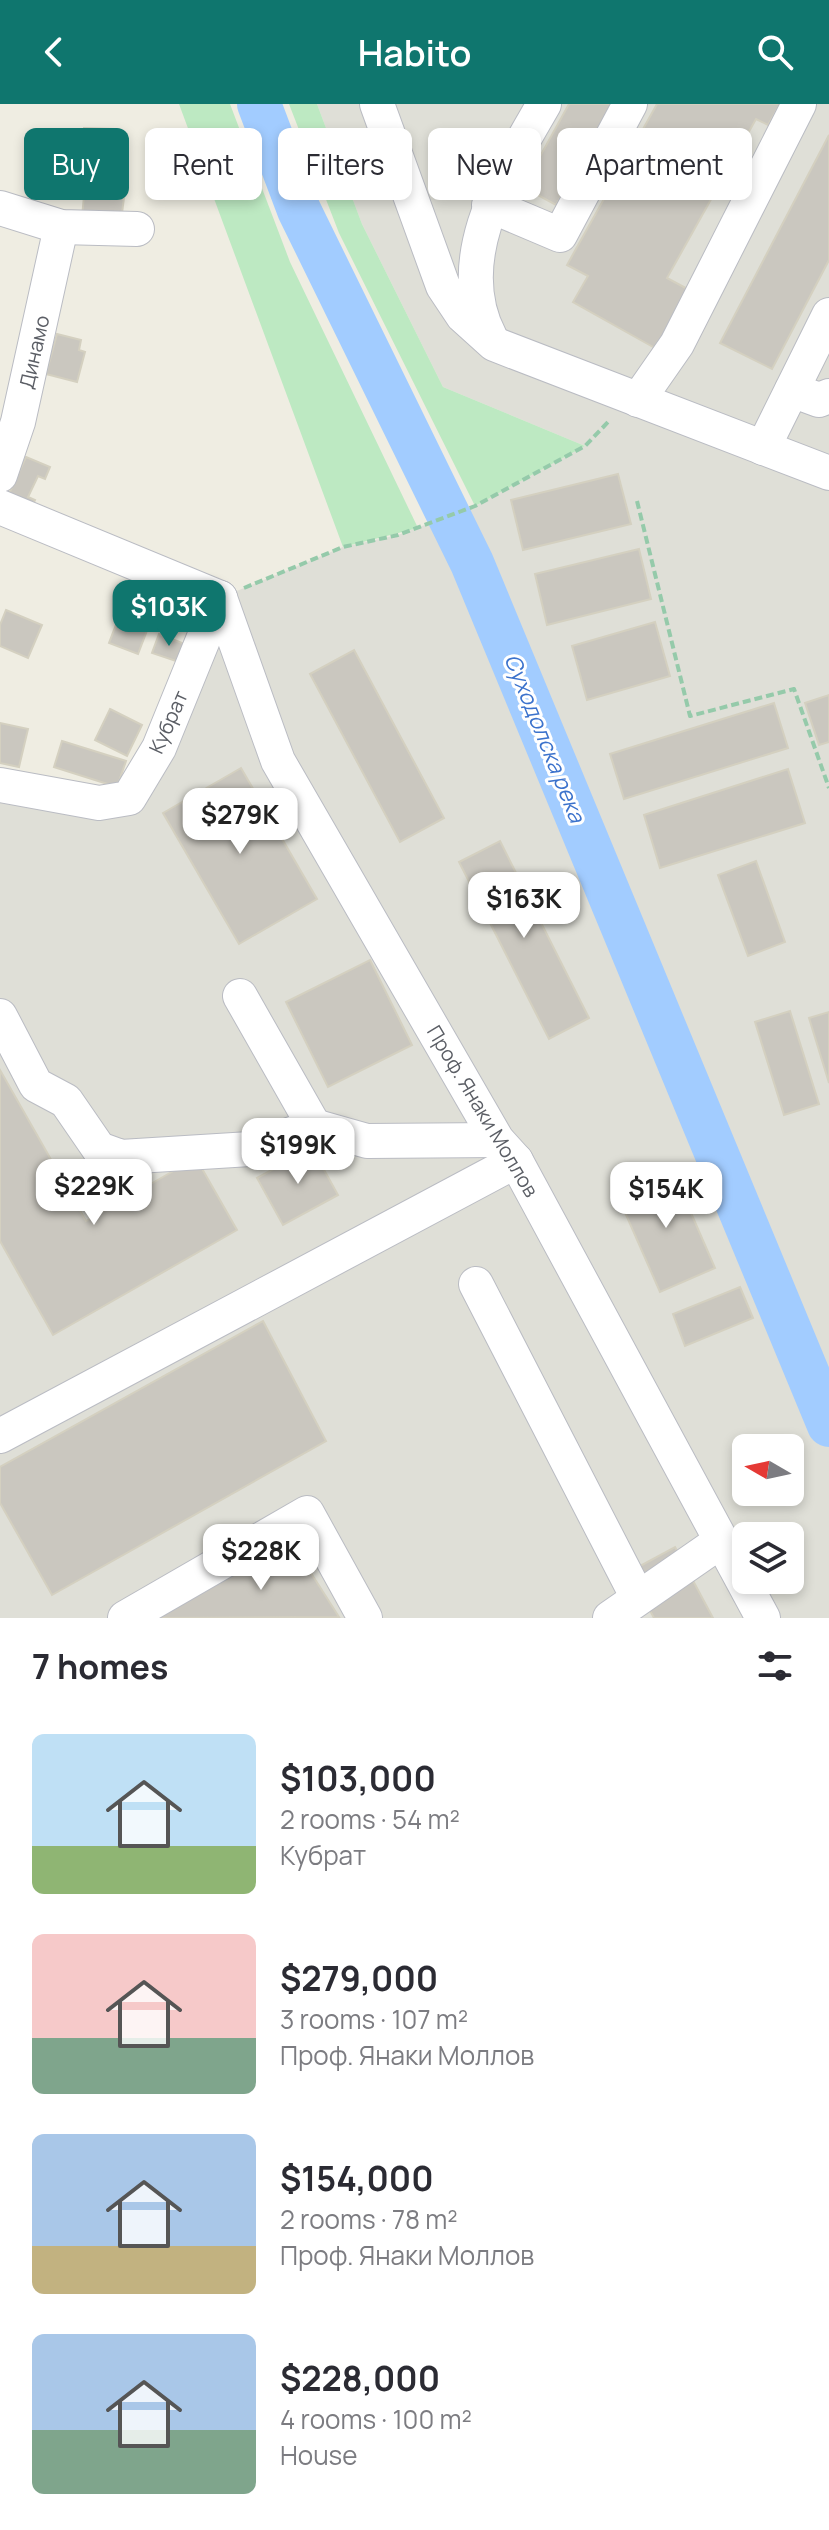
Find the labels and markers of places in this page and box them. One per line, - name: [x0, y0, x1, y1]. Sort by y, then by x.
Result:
- pin: $103K: [113, 580, 225, 648]
- pin: $279K: [184, 788, 296, 856]
- pin: $163K: [468, 872, 580, 940]
- pin: $199K: [242, 1118, 354, 1186]
- pin: $229K: [38, 1159, 150, 1227]
- pin: $154K: [610, 1162, 722, 1230]
- pin: $228K: [205, 1524, 317, 1592]

